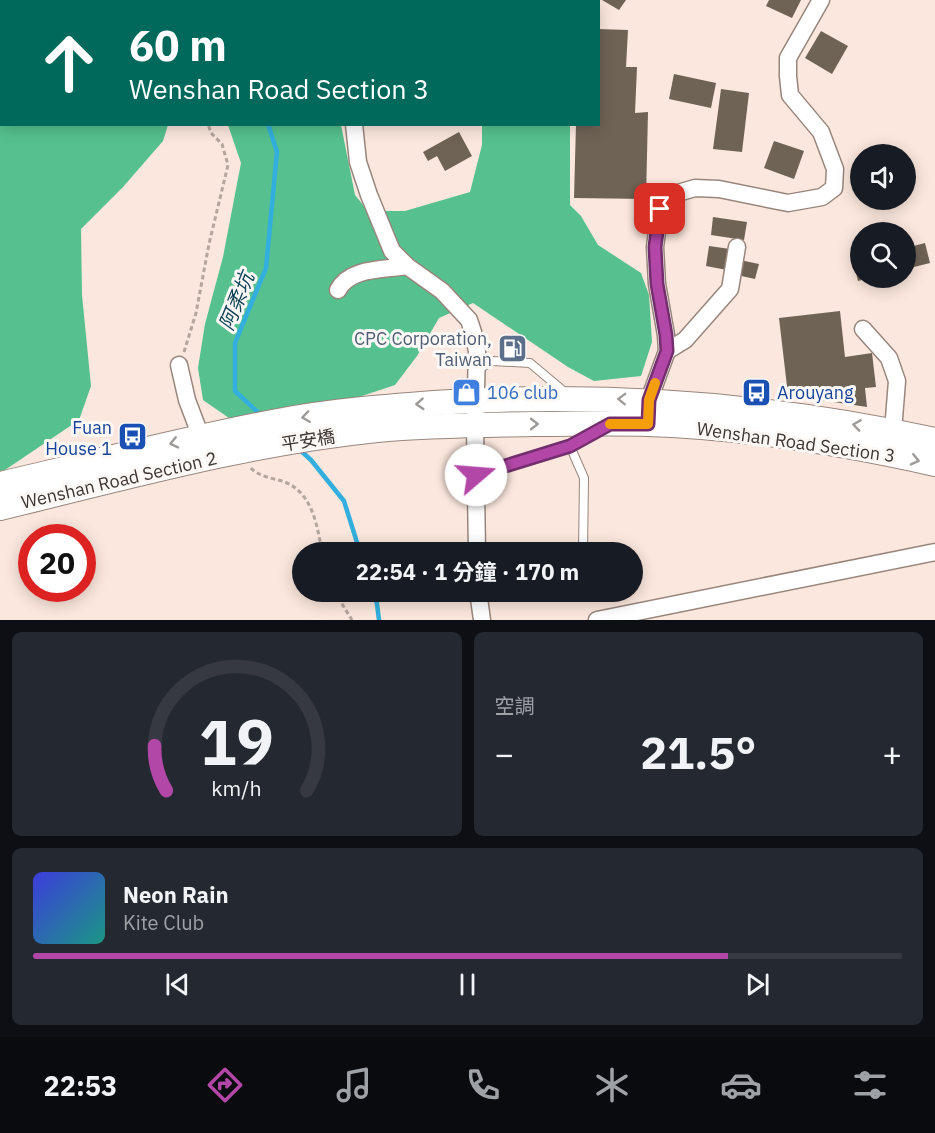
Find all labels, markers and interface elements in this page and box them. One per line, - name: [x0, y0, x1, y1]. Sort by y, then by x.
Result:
- text: 60 m: [129, 18, 227, 73]
- icon: ahead: [30, 24, 108, 102]
- text: Wenshan Road Section 3: [129, 71, 429, 106]
- map controls: [850, 144, 916, 288]
- button: sound: [850, 144, 916, 210]
- pin: [634, 183, 685, 234]
- icon: arrive: [643, 192, 676, 225]
- button: search: [850, 222, 916, 288]
- water label: 阿柔坑: [212, 265, 261, 334]
- place label: CPC Corporation, Taiwan: [354, 327, 492, 371]
- fuel station icon: CPC Corporation, Taiwan: [497, 332, 529, 364]
- shop icon: 106 club: [450, 376, 482, 408]
- bus stop icon: Arouyang: [740, 376, 772, 408]
- place label: 106 club: [487, 381, 558, 404]
- place label: Arouyang: [777, 381, 854, 404]
- one-way arrow: [617, 393, 626, 405]
- one-way arrow: [415, 398, 424, 411]
- one-way arrow: [301, 410, 311, 423]
- place label: Fuan House 1: [45, 416, 112, 460]
- street label: Wenshan Road Section 3: [695, 417, 897, 467]
- one-way arrow: [529, 418, 538, 430]
- one-way arrow: [852, 420, 862, 432]
- bus stop icon: Fuan House 1: [117, 421, 149, 453]
- street label: 平安橋: [280, 424, 336, 456]
- one-way arrow: [169, 436, 179, 449]
- position arrow: [444, 443, 508, 507]
- street label: Wenshan Road Section 2: [19, 446, 219, 514]
- one-way arrow: [910, 453, 920, 466]
- speed limit sign: 20: [18, 524, 96, 602]
- text: 22:54 · 1 分鐘 · 170 m: [356, 557, 579, 586]
- text: 空調: [495, 692, 535, 719]
- text: 19: [199, 701, 274, 782]
- text: 21.5°: [640, 723, 756, 781]
- text: −: [495, 732, 514, 775]
- text: +: [882, 732, 902, 775]
- text: km/h: [212, 774, 262, 802]
- text: Neon Rain: [123, 880, 229, 909]
- text: Kite Club: [123, 909, 204, 936]
- icon: previous: [161, 968, 194, 1001]
- icon: pause: [451, 968, 484, 1001]
- icon: next: [741, 968, 774, 1001]
- icon: directions: [204, 1064, 246, 1106]
- icon: music: [333, 1064, 375, 1106]
- icon: phone: [462, 1064, 504, 1106]
- icon: climate: [591, 1064, 633, 1106]
- icon: car: [720, 1064, 762, 1106]
- icon: filters: [849, 1064, 891, 1106]
- text: 22:53: [44, 1068, 117, 1103]

